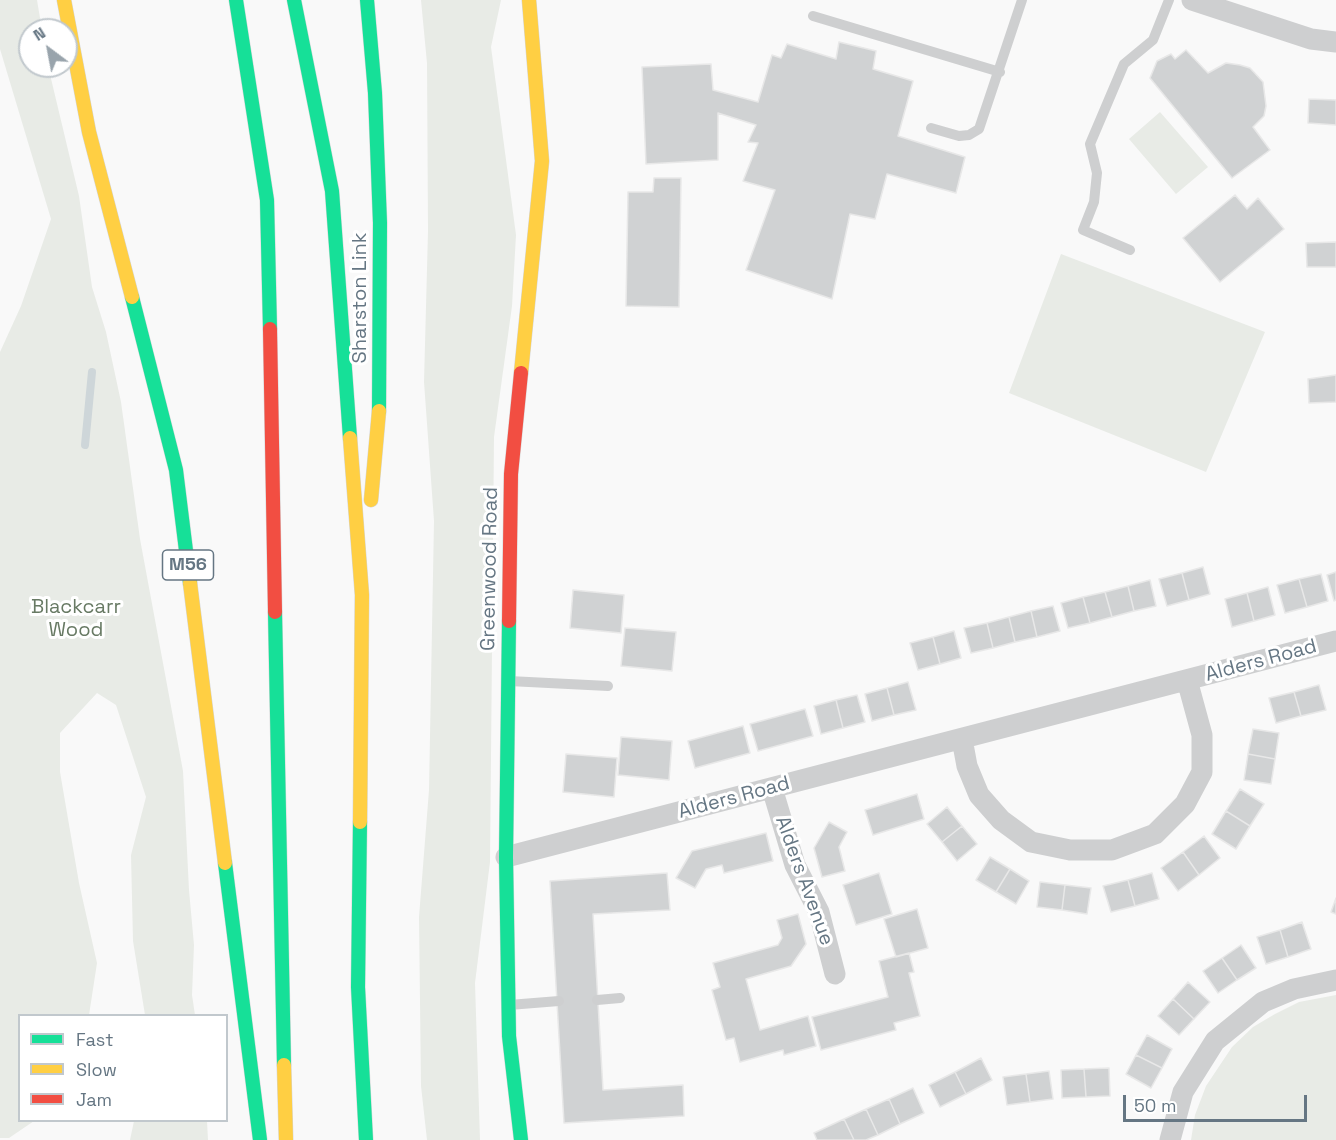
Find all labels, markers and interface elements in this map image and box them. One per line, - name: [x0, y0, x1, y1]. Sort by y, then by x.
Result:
- north arrow: [18, 18, 78, 78]
- text: N: [29, 22, 49, 46]
- street label: Sharston Link: [349, 232, 373, 364]
- street label: Greenwood Road: [477, 487, 503, 651]
- road number: M56: [162, 550, 213, 580]
- park label: Blackcarr Wood: [31, 596, 121, 643]
- street label: Alders Road: [1203, 635, 1319, 687]
- street label: Alders Road: [676, 772, 792, 824]
- street label: Alders Avenue: [769, 813, 839, 949]
- legend: [18, 1014, 228, 1122]
- text: Fast: [76, 1028, 113, 1051]
- text: Slow: [76, 1058, 117, 1081]
- scale bar: [1126, 1083, 1310, 1121]
- text: Jam: [76, 1088, 112, 1111]
- text: 50 m: [1134, 1094, 1176, 1117]

